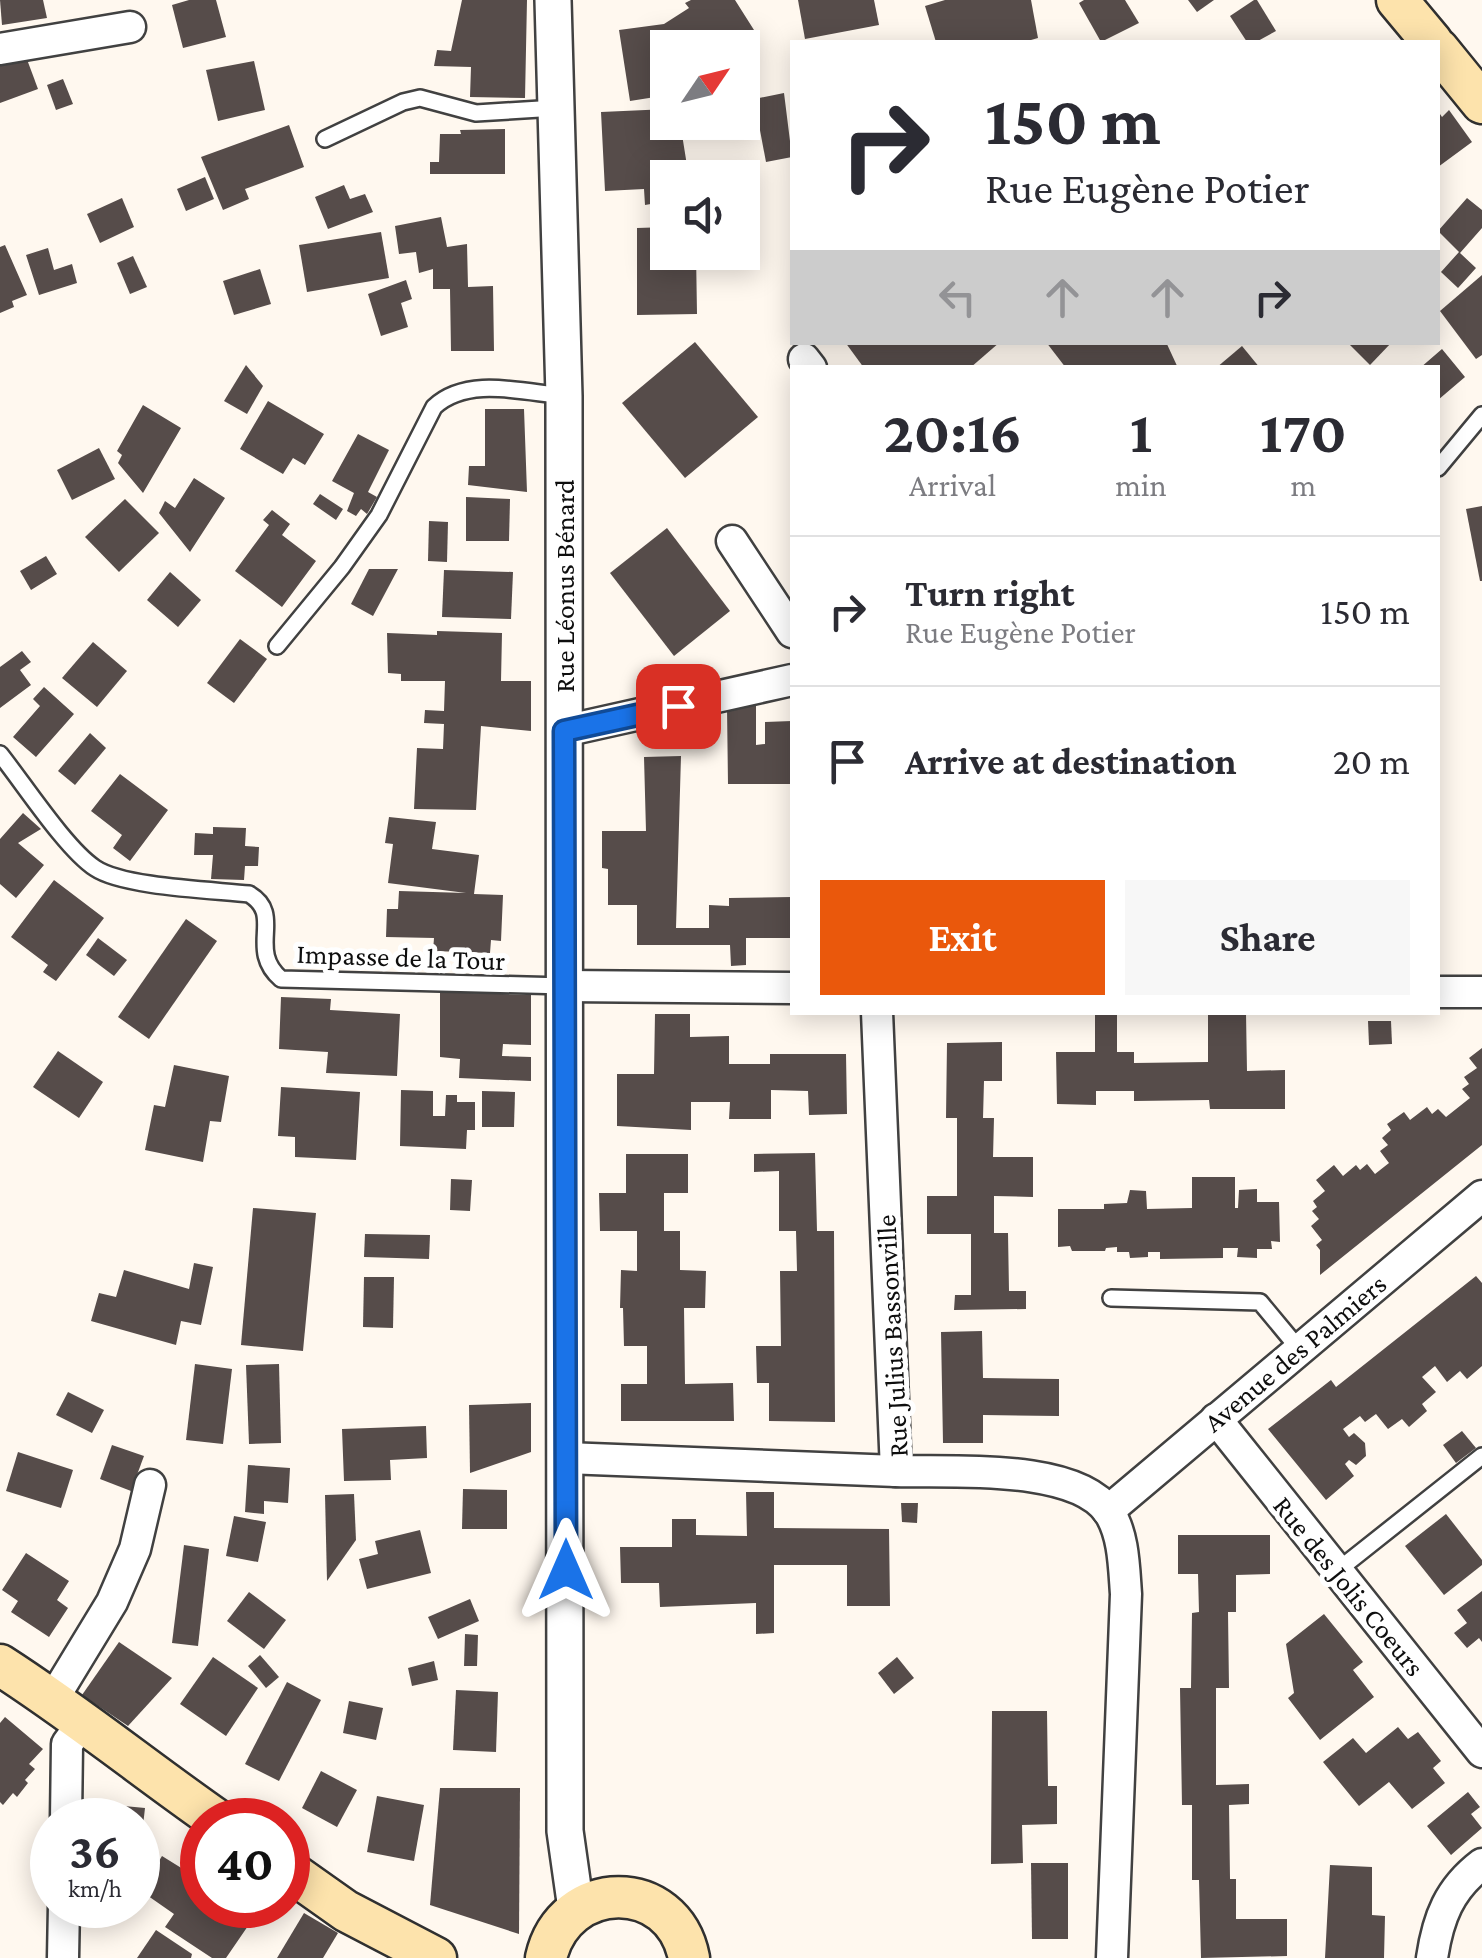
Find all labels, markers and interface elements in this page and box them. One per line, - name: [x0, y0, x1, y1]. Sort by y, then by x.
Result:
- north arrow: [650, 30, 760, 140]
- map controls: [650, 30, 760, 270]
- icon: right: [820, 80, 950, 210]
- text: 150 m: [985, 81, 1161, 159]
- button: sound: [650, 160, 760, 270]
- text: Rue Eugène Potier: [985, 163, 1310, 213]
- icon: left: [930, 270, 985, 325]
- icon: ahead: [1035, 270, 1090, 325]
- icon: ahead: [1140, 270, 1195, 325]
- icon: right: [1245, 270, 1300, 325]
- text: 20:16: [883, 398, 1022, 465]
- text: 1: [1130, 398, 1152, 465]
- text: 170: [1260, 398, 1347, 465]
- text: Arrival: [909, 467, 996, 503]
- text: min: [1115, 467, 1167, 503]
- text: m: [1290, 467, 1316, 503]
- street label: Rue Léonus Bénard: [549, 479, 580, 693]
- text: Turn right: [905, 572, 1074, 614]
- icon: right: [820, 584, 875, 639]
- text: 150 m: [1320, 590, 1410, 632]
- text: Rue Eugène Potier: [905, 614, 1136, 650]
- pin: [636, 664, 721, 749]
- icon: arrive: [651, 679, 706, 734]
- icon: arrive: [820, 734, 875, 789]
- text: Arrive at destination: [905, 740, 1237, 782]
- text: 20 m: [1333, 740, 1410, 782]
- button: Exit: [820, 880, 1105, 995]
- button: Share: [1125, 880, 1410, 995]
- street label: Impasse de la Tour: [296, 938, 506, 976]
- street label: Rue Julius Bassonville: [870, 1214, 914, 1458]
- street label: Avenue des Palmiers: [1198, 1268, 1392, 1438]
- street label: Rue des Jolis Coeurs: [1267, 1490, 1431, 1682]
- position arrow: [514, 1518, 618, 1622]
- speed limit sign: 40: [180, 1798, 310, 1928]
- text: 36: [69, 1823, 121, 1879]
- text: km/h: [68, 1875, 122, 1902]

